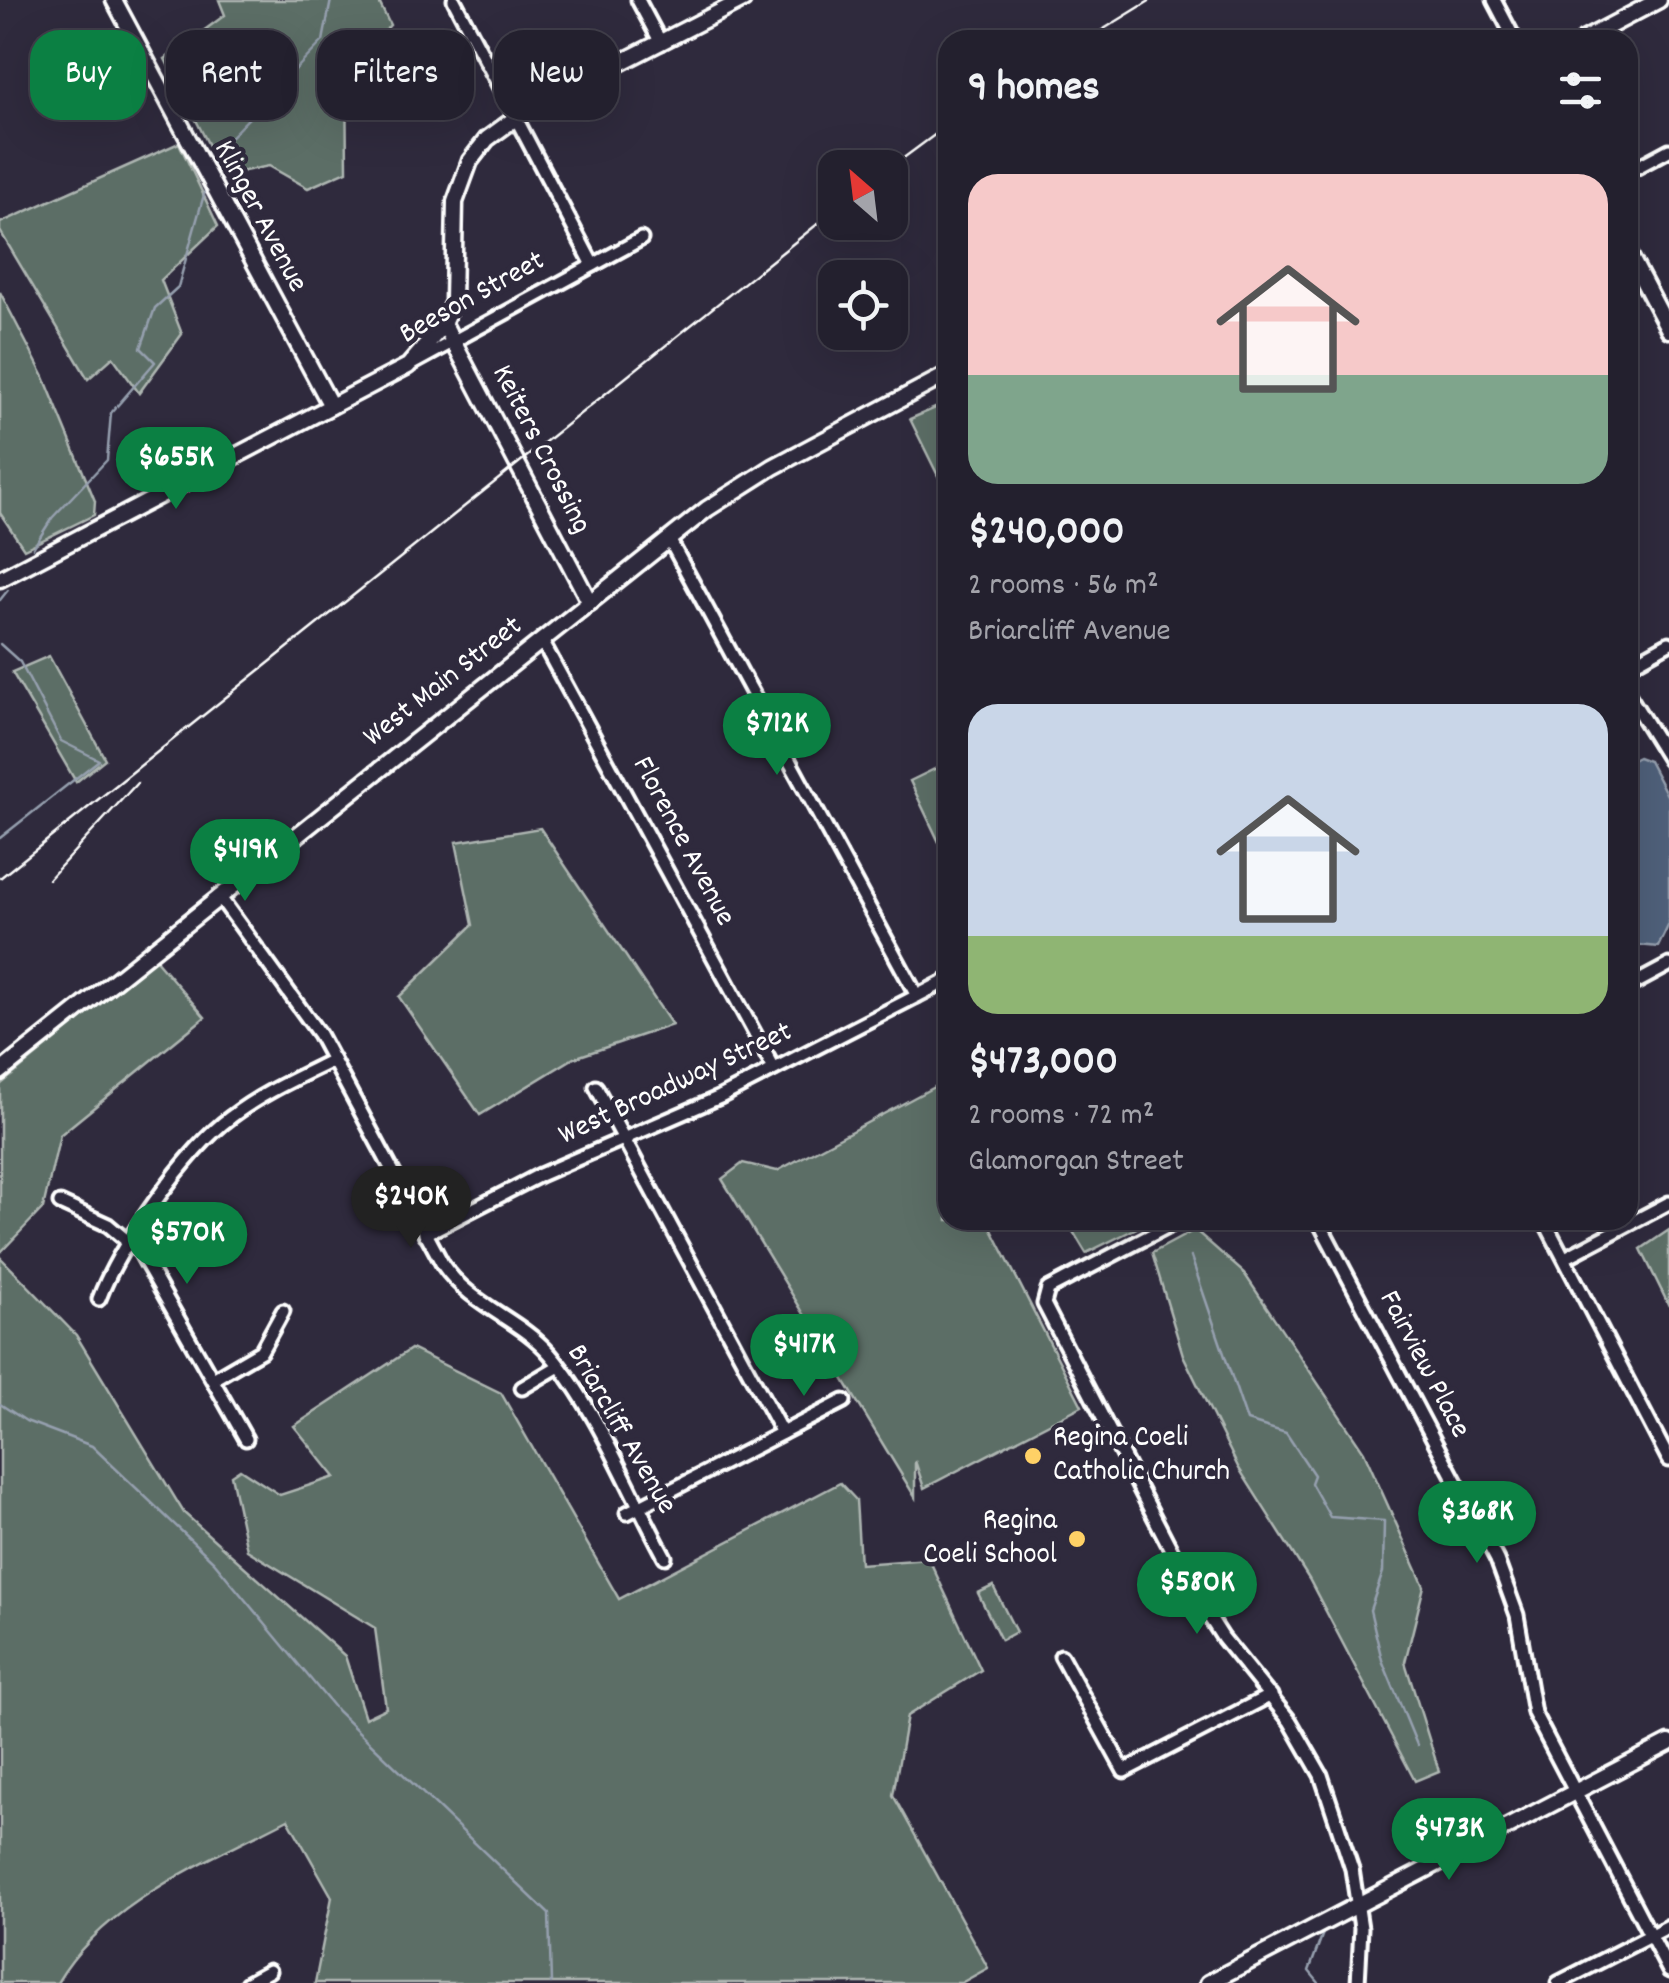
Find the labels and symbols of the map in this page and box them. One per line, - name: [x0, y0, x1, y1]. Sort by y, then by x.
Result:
- street label: Klinger Avenue: [201, 133, 317, 301]
- north arrow: [818, 150, 908, 240]
- street label: Beeson Street: [393, 241, 553, 357]
- street label: Keiters Crossing: [479, 358, 601, 542]
- pin: $655K: [106, 427, 246, 512]
- street label: West Main Street: [355, 607, 533, 759]
- pin: $712K: [707, 693, 847, 778]
- street label: Florence Avenue: [619, 750, 745, 934]
- pin: $419K: [175, 819, 315, 904]
- street label: West Broadway Street: [552, 1012, 800, 1158]
- pin: $240K: [341, 1166, 481, 1251]
- pin: $570K: [117, 1202, 257, 1287]
- street label: Fairview Place: [1366, 1284, 1480, 1446]
- pin: $417K: [734, 1314, 874, 1399]
- street label: Briarcliff Avenue: [554, 1337, 686, 1523]
- place label: Regina Coeli Catholic Church: [1053, 1418, 1230, 1495]
- marker: Regina Coeli Catholic Church: [1022, 1445, 1044, 1467]
- pin: $368K: [1407, 1481, 1547, 1566]
- place label: Regina Coeli School: [923, 1501, 1058, 1578]
- marker: Regina Coeli School: [1066, 1528, 1088, 1550]
- pin: $580K: [1127, 1552, 1267, 1637]
- pin: $473K: [1379, 1798, 1519, 1883]

